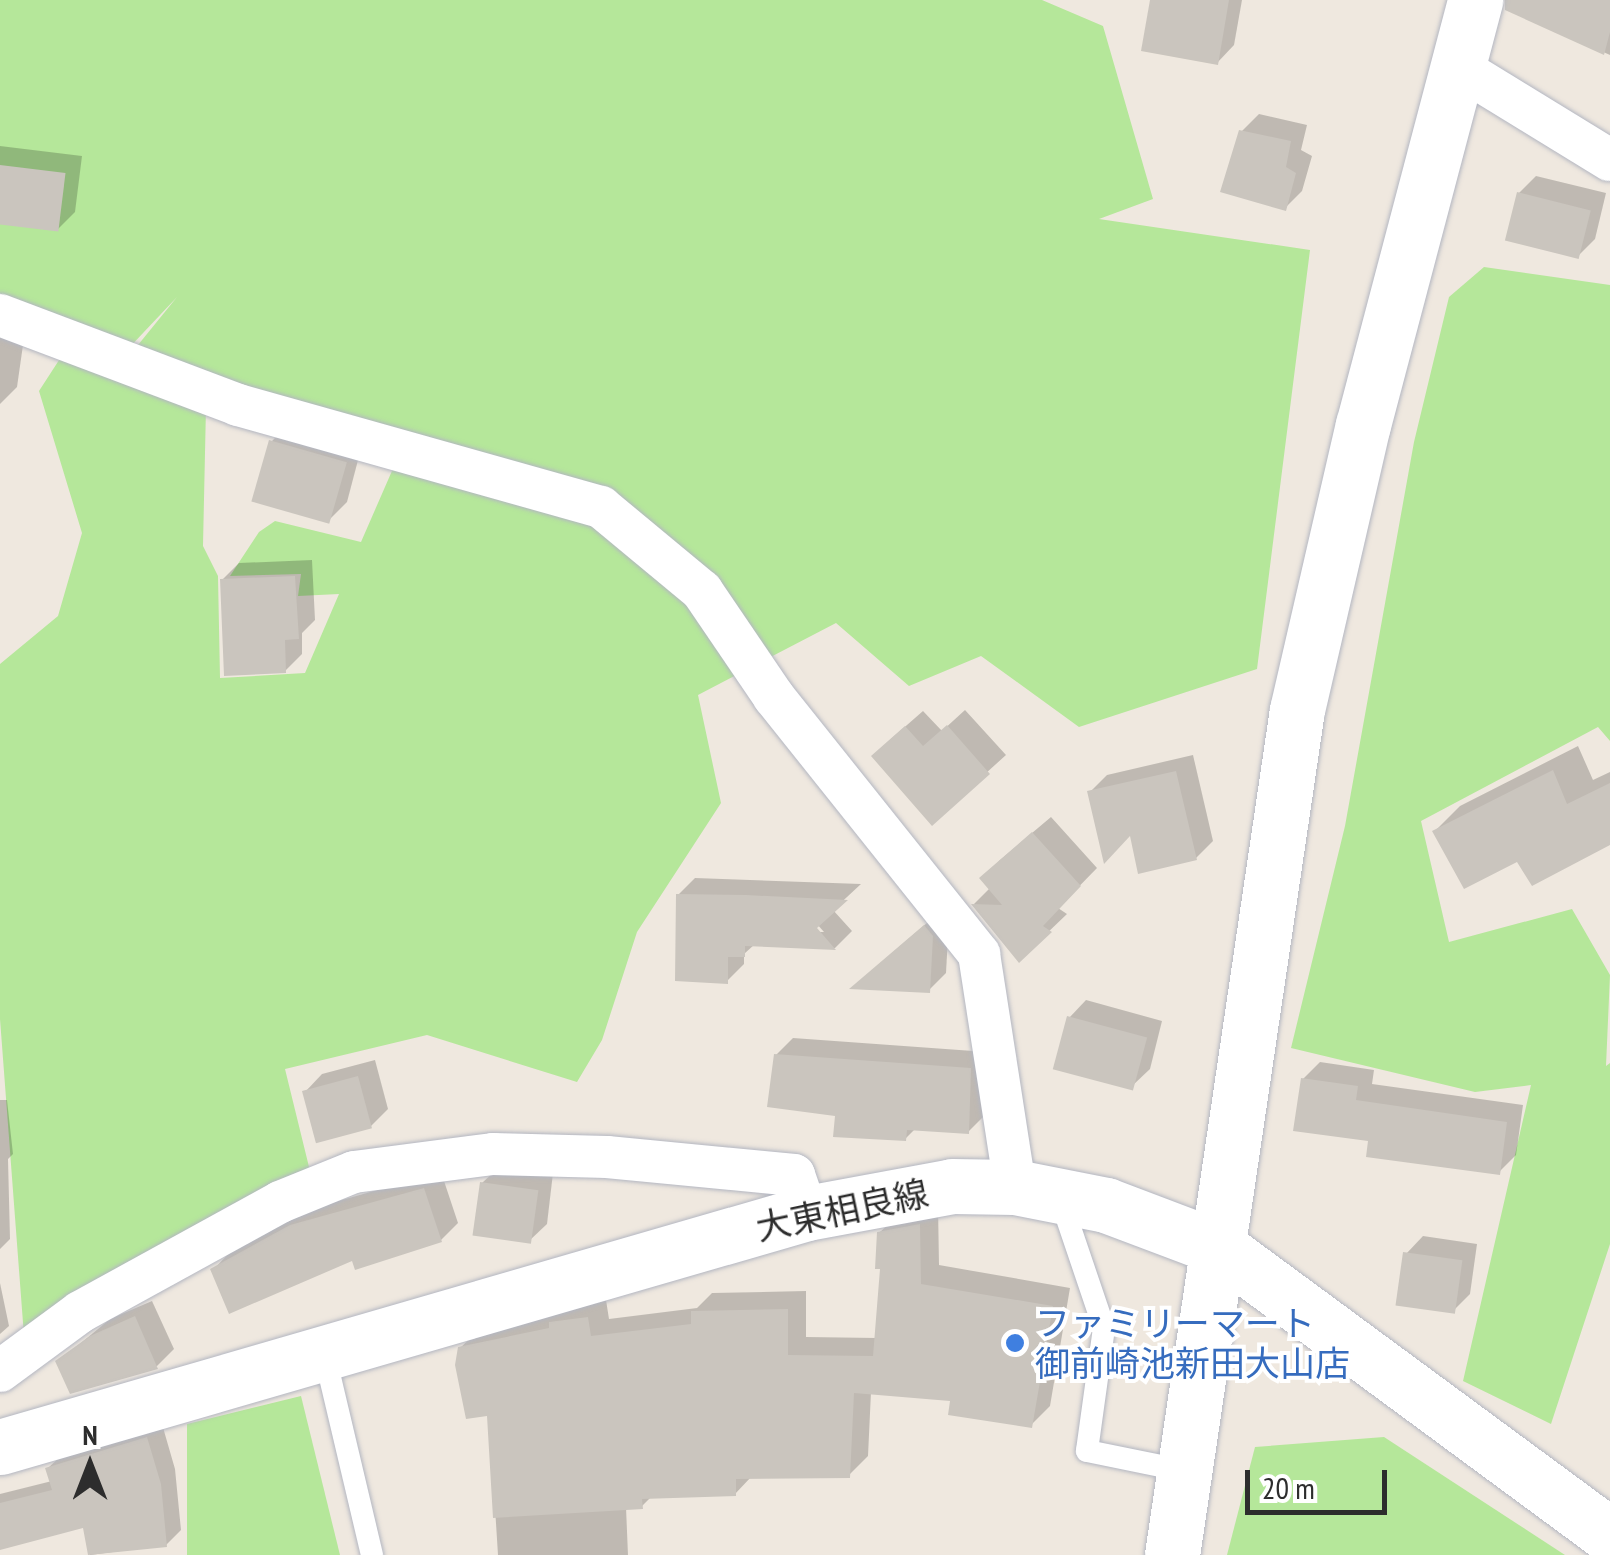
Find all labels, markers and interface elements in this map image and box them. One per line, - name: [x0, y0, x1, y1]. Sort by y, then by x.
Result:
- street label: 大東相良線: [752, 1171, 932, 1249]
- place label: ファミリーマート 御前崎池新田大山店: [1035, 1302, 1350, 1384]
- marker: ファミリーマート 御前崎池新田大山店: [1004, 1332, 1026, 1354]
- north arrow: [40, 1415, 140, 1515]
- text: N: [82, 1416, 98, 1453]
- scale bar: [1250, 1450, 1392, 1512]
- text: 20 m: [1262, 1468, 1315, 1507]

